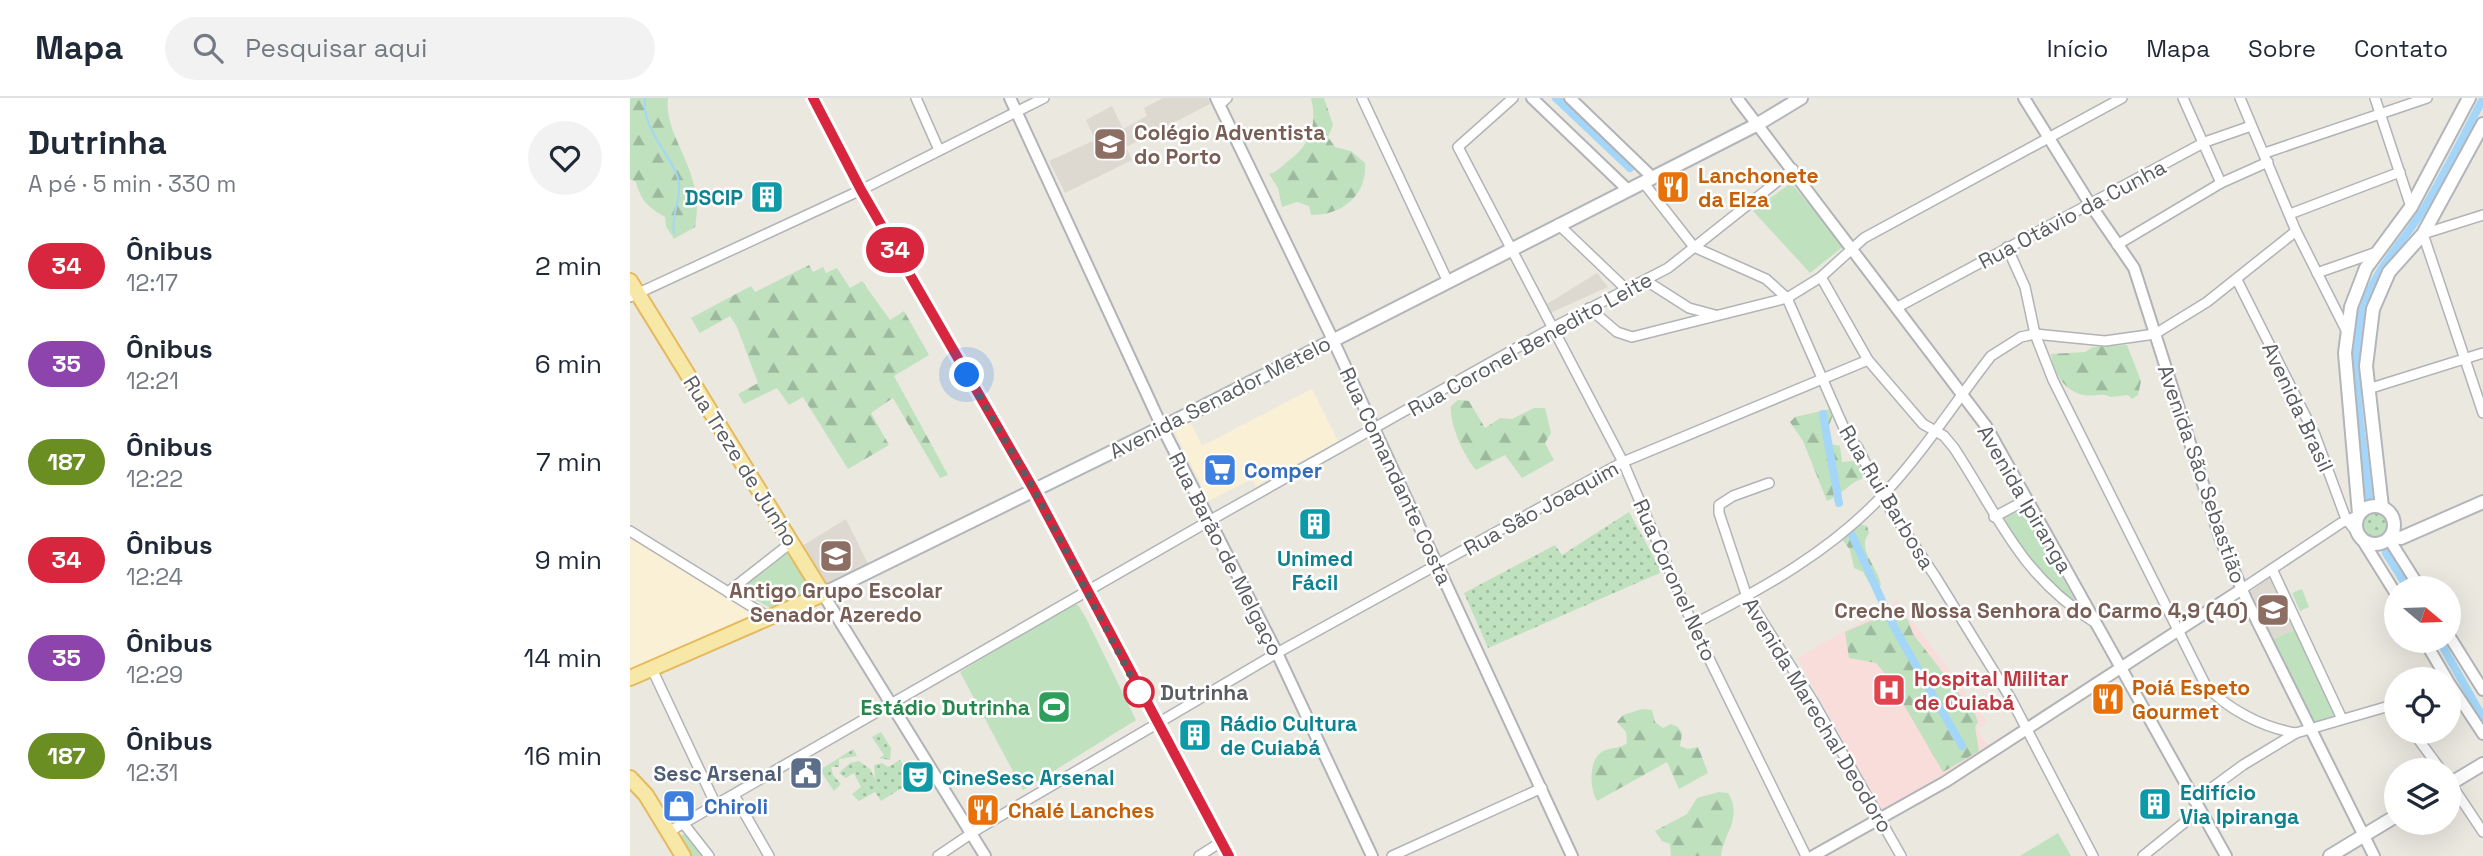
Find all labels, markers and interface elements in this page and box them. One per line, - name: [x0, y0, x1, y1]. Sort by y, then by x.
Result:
- search box: [165, 17, 655, 80]
- text: Mapa: [35, 27, 123, 69]
- icon: search: [189, 29, 227, 67]
- text: Pesquisar aqui: [245, 31, 427, 65]
- text: Início: [2047, 33, 2108, 64]
- text: Mapa: [2146, 33, 2210, 64]
- text: Sobre: [2248, 33, 2316, 64]
- text: Contato: [2354, 33, 2448, 64]
- place label: Colégio Adventista do Porto: [1134, 119, 1325, 170]
- button: heart: [528, 121, 602, 195]
- text: Dutrinha: [28, 122, 167, 164]
- school or university icon: Colégio Adventista do Porto: [1091, 125, 1129, 163]
- street label: Rua Otávio da Cunha: [1974, 153, 2170, 275]
- place label: Lanchonete da Elza: [1698, 162, 1819, 213]
- restaurant icon: Lanchonete da Elza: [1654, 168, 1692, 206]
- text: A pé · 5 min · 330 m: [28, 169, 236, 199]
- building icon: DSCIP: [748, 178, 786, 216]
- place label: DSCIP: [685, 184, 743, 211]
- line badge: 34: [863, 227, 926, 273]
- text: Ônibus: [126, 234, 213, 268]
- text: 34: [880, 234, 910, 265]
- text: 2 min: [535, 249, 602, 283]
- text: 34: [52, 250, 81, 281]
- street label: Rua Coronel Benedito Leite: [1403, 266, 1657, 422]
- text: 12:17: [126, 268, 178, 298]
- street label: Avenida Senador Metelo: [1105, 329, 1335, 465]
- text: Ônibus: [126, 332, 213, 366]
- street label: Avenida Brasil: [2256, 338, 2340, 476]
- text: 6 min: [535, 347, 602, 381]
- text: 35: [52, 348, 81, 379]
- your location: [949, 357, 984, 392]
- street label: Avenida São Sebastião: [2152, 361, 2252, 587]
- street label: Rua Comandante Costa: [1334, 363, 1458, 589]
- text: 12:21: [126, 366, 179, 396]
- street label: Rua Treze de Junho: [677, 370, 805, 552]
- street label: Rua Rui Barbosa: [1833, 420, 1941, 574]
- street label: Avenida Ipiranga: [1972, 420, 2078, 578]
- text: Ônibus: [126, 430, 213, 464]
- text: 7 min: [536, 445, 602, 479]
- text: 187: [47, 446, 86, 477]
- street label: Rua Barão de Melgaço: [1163, 448, 1289, 660]
- supermarket icon: Comper: [1201, 451, 1239, 489]
- street label: Rua São Joaquim: [1459, 454, 1623, 562]
- place label: Comper: [1244, 457, 1322, 484]
- text: 12:22: [126, 464, 183, 494]
- street label: Rua Coronel Neto: [1627, 495, 1723, 665]
- building icon: Unimed Fácil: [1296, 505, 1334, 543]
- text: Ônibus: [126, 528, 213, 562]
- school or university icon: Antigo Grupo Escolar Senador Azeredo: [817, 537, 855, 575]
- text: 9 min: [535, 543, 602, 577]
- text: 34: [52, 544, 81, 575]
- place label: Unimed Fácil: [1277, 545, 1353, 596]
- text: 12:24: [126, 562, 183, 592]
- north arrow: [2384, 576, 2460, 653]
- map controls: [2384, 576, 2461, 835]
- place label: Antigo Grupo Escolar Senador Azeredo: [729, 577, 943, 628]
- school or university icon: Creche Nossa Senhora do Carmo 4,9 (40): [2254, 591, 2292, 629]
- street label: Avenida Marechal Deodoro: [1737, 592, 1899, 838]
- place label: Creche Nossa Senhora do Carmo 4,9 (40): [1834, 597, 2248, 624]
- text: Ônibus: [126, 626, 213, 660]
- text: 14 min: [524, 641, 602, 675]
- text: 35: [52, 642, 81, 673]
- text: 12:29: [126, 660, 183, 690]
- place label: Hospital Militar de Cuiabá: [1914, 665, 2069, 716]
- button: locate: [2384, 667, 2461, 744]
- hospital icon: Hospital Militar de Cuiabá: [1870, 671, 1908, 709]
- place label: Poiá Espeto Gourmet: [2132, 674, 2250, 725]
- marker: Dutrinha: [1124, 677, 1154, 707]
- place label: Dutrinha: [1160, 679, 1248, 706]
- restaurant icon: Poiá Espeto Gourmet: [2089, 680, 2127, 718]
- sports icon: Estádio Dutrinha: [1035, 688, 1073, 726]
- place label: Estádio Dutrinha: [860, 694, 1030, 721]
- place label: Rádio Cultura de Cuiabá: [1220, 710, 1357, 761]
- building icon: Rádio Cultura de Cuiabá: [1176, 716, 1214, 754]
- text: Ônibus: [126, 724, 213, 758]
- text: 16 min: [524, 739, 602, 773]
- text: 187: [47, 740, 86, 771]
- public building icon: Sesc Arsenal: [787, 754, 825, 792]
- text: 12:31: [126, 758, 178, 788]
- theatre icon: CineSesc Arsenal: [899, 758, 937, 796]
- button: layers: [2384, 758, 2461, 835]
- place label: Sesc Arsenal: [654, 760, 782, 787]
- place label: CineSesc Arsenal: [942, 764, 1115, 791]
- place label: Edifício Via Ipiranga: [2180, 779, 2299, 830]
- building icon: Edifício Via Ipiranga: [2136, 785, 2174, 823]
- shop icon: Chiroli: [660, 787, 698, 825]
- restaurant icon: Chalé Lanches: [964, 791, 1002, 829]
- place label: Chiroli: [704, 793, 768, 820]
- place label: Chalé Lanches: [1008, 797, 1154, 824]

